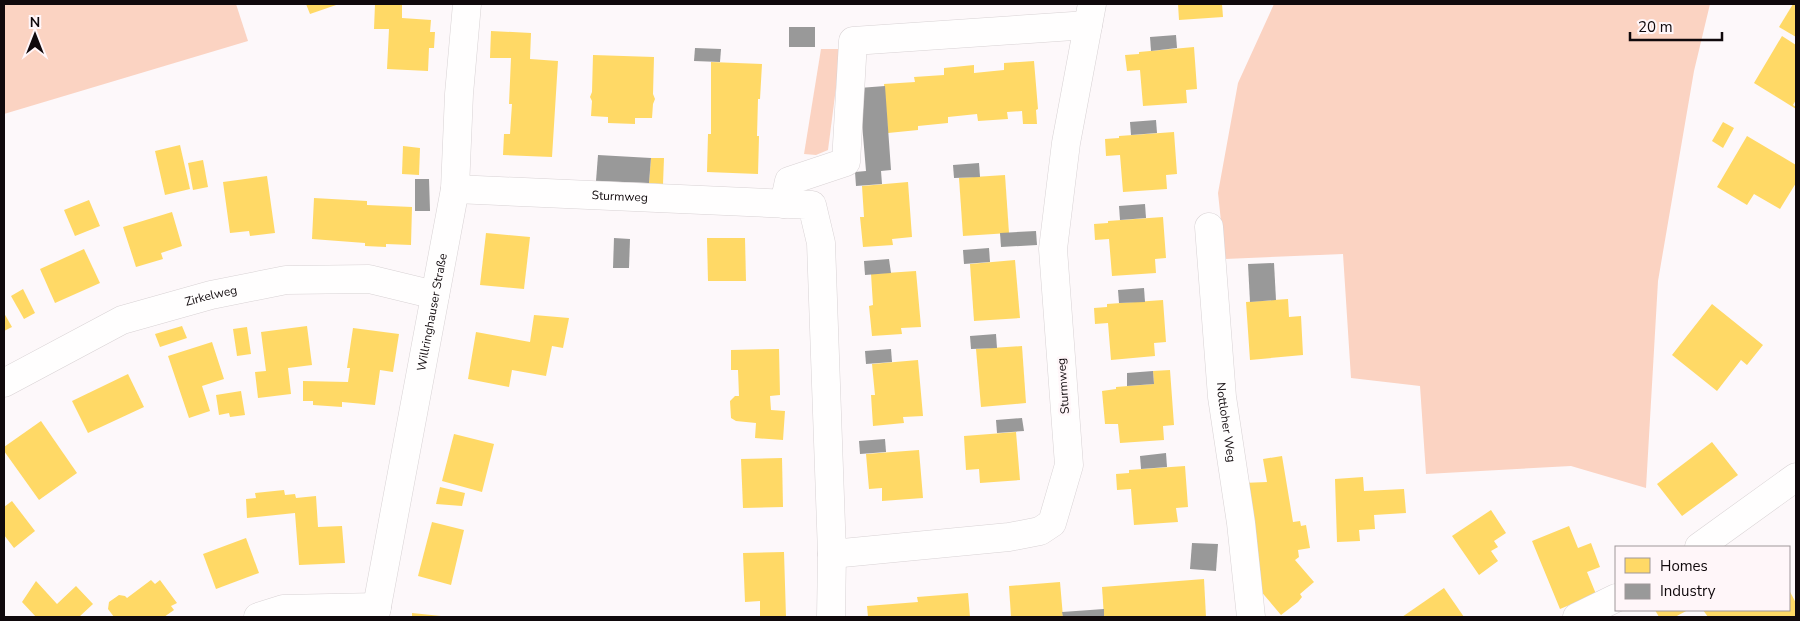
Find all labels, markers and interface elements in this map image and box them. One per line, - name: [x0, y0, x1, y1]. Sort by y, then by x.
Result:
- north arrow: [10, 10, 60, 60]
- scale bar: [1630, 10, 1722, 42]
- text: N: [30, 13, 40, 32]
- text: 20 m: [1638, 17, 1673, 37]
- street label: Sturmweg: [591, 187, 648, 206]
- street label: Willringhauser Straße: [413, 252, 451, 373]
- street label: Zirkelweg: [183, 282, 238, 310]
- street label: Sturmweg: [1053, 357, 1073, 415]
- street label: Nottloher Weg: [1213, 382, 1240, 463]
- legend: [1615, 546, 1790, 611]
- text: Homes: [1660, 556, 1708, 576]
- text: Industry: [1660, 581, 1716, 601]

